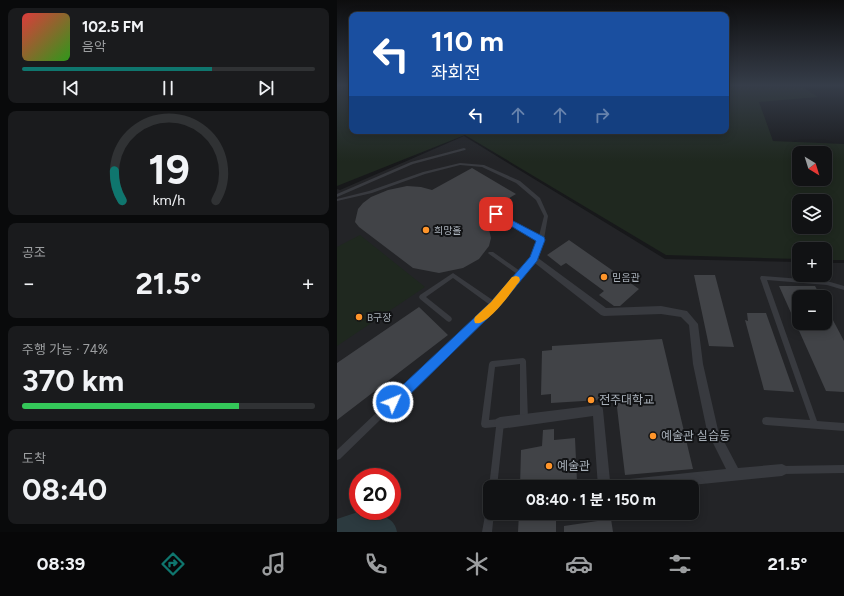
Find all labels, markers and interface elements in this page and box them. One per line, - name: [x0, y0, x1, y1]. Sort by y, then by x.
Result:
- text: 102.5 FM: [82, 18, 144, 36]
- text: 110 m: [431, 24, 504, 58]
- icon: left: [365, 28, 417, 80]
- text: 음악: [82, 39, 106, 54]
- text: 좌회전: [431, 62, 481, 84]
- icon: previous: [60, 77, 82, 99]
- icon: pause: [157, 77, 179, 99]
- icon: next: [255, 77, 277, 99]
- icon: left: [465, 104, 487, 126]
- icon: ahead: [507, 104, 529, 126]
- icon: ahead: [549, 104, 571, 126]
- icon: right: [591, 104, 613, 126]
- text: 19: [148, 144, 189, 194]
- north arrow: [792, 146, 832, 186]
- map controls: [792, 146, 832, 330]
- text: km/h: [152, 191, 185, 209]
- button: layers: [792, 194, 832, 234]
- pin: [479, 197, 513, 231]
- icon: arrive: [485, 203, 507, 225]
- place label: 희망홀: [434, 224, 462, 237]
- marker: 희망홀: [421, 225, 431, 235]
- button: +: [792, 242, 832, 282]
- text: 공조: [22, 245, 46, 260]
- text: 21.5°: [135, 265, 202, 302]
- text: −: [22, 270, 36, 297]
- text: +: [301, 270, 315, 297]
- place label: 믿음관: [612, 271, 640, 284]
- marker: 믿음관: [599, 272, 609, 282]
- button: −: [792, 290, 832, 330]
- place label: B구장: [367, 311, 392, 324]
- marker: B구장: [354, 312, 364, 322]
- text: 주행 가능 · 74%: [22, 342, 108, 357]
- text: 370 km: [22, 362, 124, 399]
- position arrow: [372, 381, 414, 423]
- place label: 전주대학교: [599, 393, 654, 407]
- marker: 전주대학교: [586, 395, 596, 405]
- place label: 예술관 실습동: [661, 429, 730, 443]
- marker: 예술관 실습동: [648, 431, 658, 441]
- text: 도착: [22, 451, 46, 466]
- place label: 예술관: [557, 459, 590, 473]
- marker: 예술관: [544, 461, 554, 471]
- speed limit sign: 20: [349, 468, 401, 520]
- text: 08:40: [22, 471, 107, 508]
- text: 08:40 · 1 분 · 150 m: [526, 491, 656, 509]
- icon: directions: [159, 550, 187, 578]
- icon: music: [260, 550, 288, 578]
- icon: phone: [362, 550, 390, 578]
- icon: climate: [463, 550, 491, 578]
- icon: car: [565, 550, 593, 578]
- icon: filters: [666, 550, 694, 578]
- text: 08:39: [37, 553, 85, 575]
- text: 21.5°: [767, 553, 807, 575]

